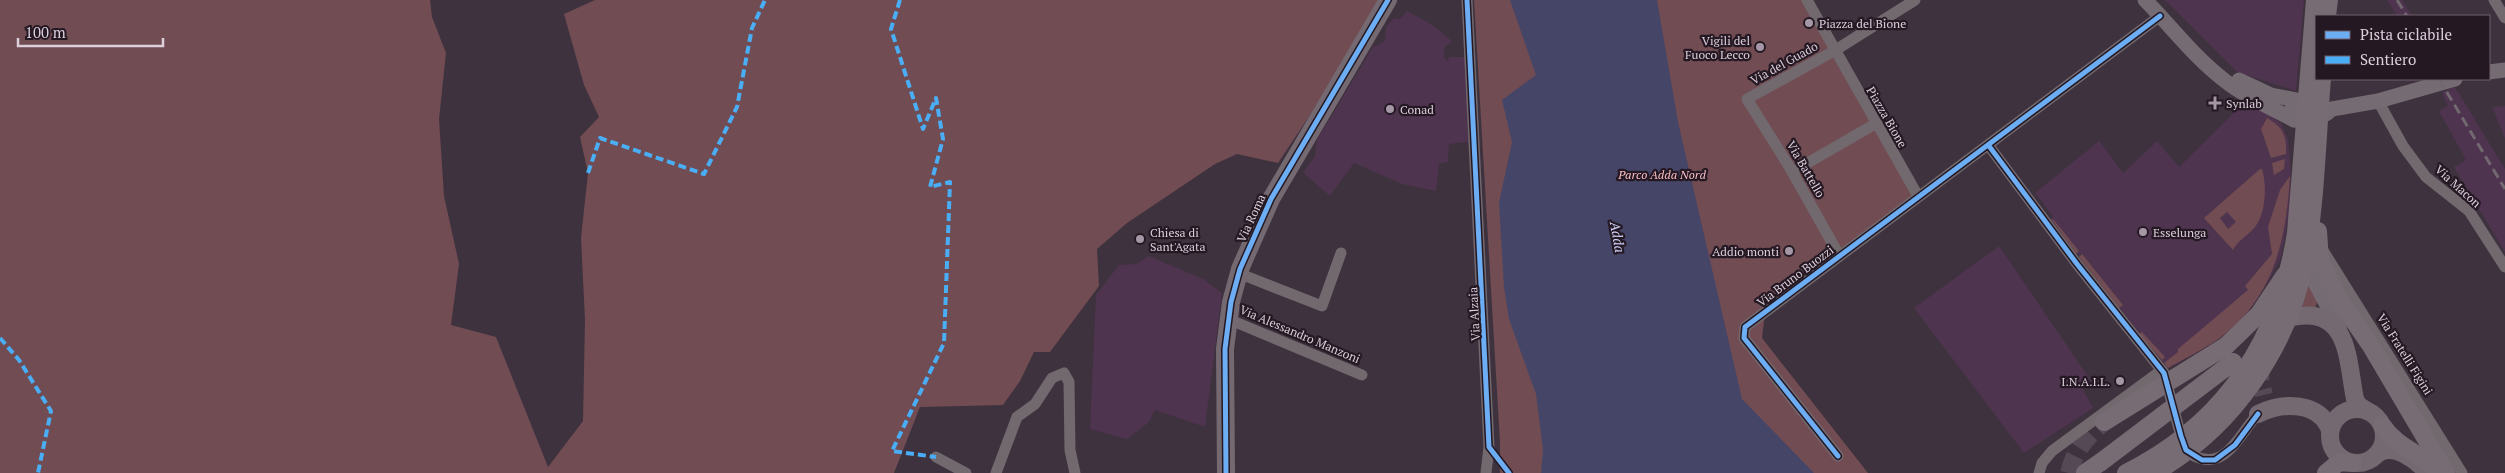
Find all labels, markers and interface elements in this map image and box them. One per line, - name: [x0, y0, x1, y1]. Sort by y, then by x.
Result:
- scale bar: [18, 15, 162, 47]
- legend: [2315, 15, 2490, 80]
- place label: Piazza del Bione: [1819, 16, 1906, 31]
- marker: Piazza del Bione: [1803, 17, 1815, 29]
- text: 100 m: [25, 22, 66, 42]
- text: Pista ciclabile: [2360, 24, 2452, 44]
- place label: Vigili del Fuoco Lecco: [1685, 33, 1750, 62]
- street label: Via del Guado: [1748, 38, 1821, 88]
- marker: Vigili del Fuoco Lecco: [1754, 41, 1766, 53]
- text: Sentiero: [2360, 49, 2416, 69]
- street label: Piazza Bione: [1863, 84, 1911, 150]
- marker: Synlab: [2208, 96, 2222, 110]
- place label: Synlab: [2226, 96, 2262, 111]
- place label: Conad: [1400, 102, 1434, 117]
- marker: Conad: [1384, 103, 1396, 115]
- street label: Via Battello: [1784, 138, 1828, 200]
- street label: Via Macon: [2432, 162, 2484, 210]
- park label: Parco Adda Nord: [1617, 167, 1706, 182]
- street label: Via Roma: [1233, 192, 1269, 244]
- water label: Adda: [1606, 219, 1630, 254]
- place label: Chiesa di Sant'Agata: [1150, 225, 1206, 254]
- place label: Esselunga: [2153, 225, 2206, 240]
- marker: Esselunga: [2137, 226, 2149, 238]
- marker: Chiesa di Sant'Agata: [1134, 233, 1146, 245]
- street label: Via Bruno Buozzi: [1754, 242, 1837, 310]
- place label: Addio monti: [1712, 244, 1779, 259]
- marker: Addio monti: [1783, 245, 1795, 257]
- street label: Via Alzaia: [1465, 287, 1483, 341]
- street label: Via Alessandro Manzoni: [1237, 302, 1363, 366]
- street label: Via Fratelli Figini: [2374, 311, 2436, 398]
- place label: I.N.A.I.L.: [2061, 374, 2110, 389]
- marker: I.N.A.I.L.: [2114, 375, 2126, 387]

